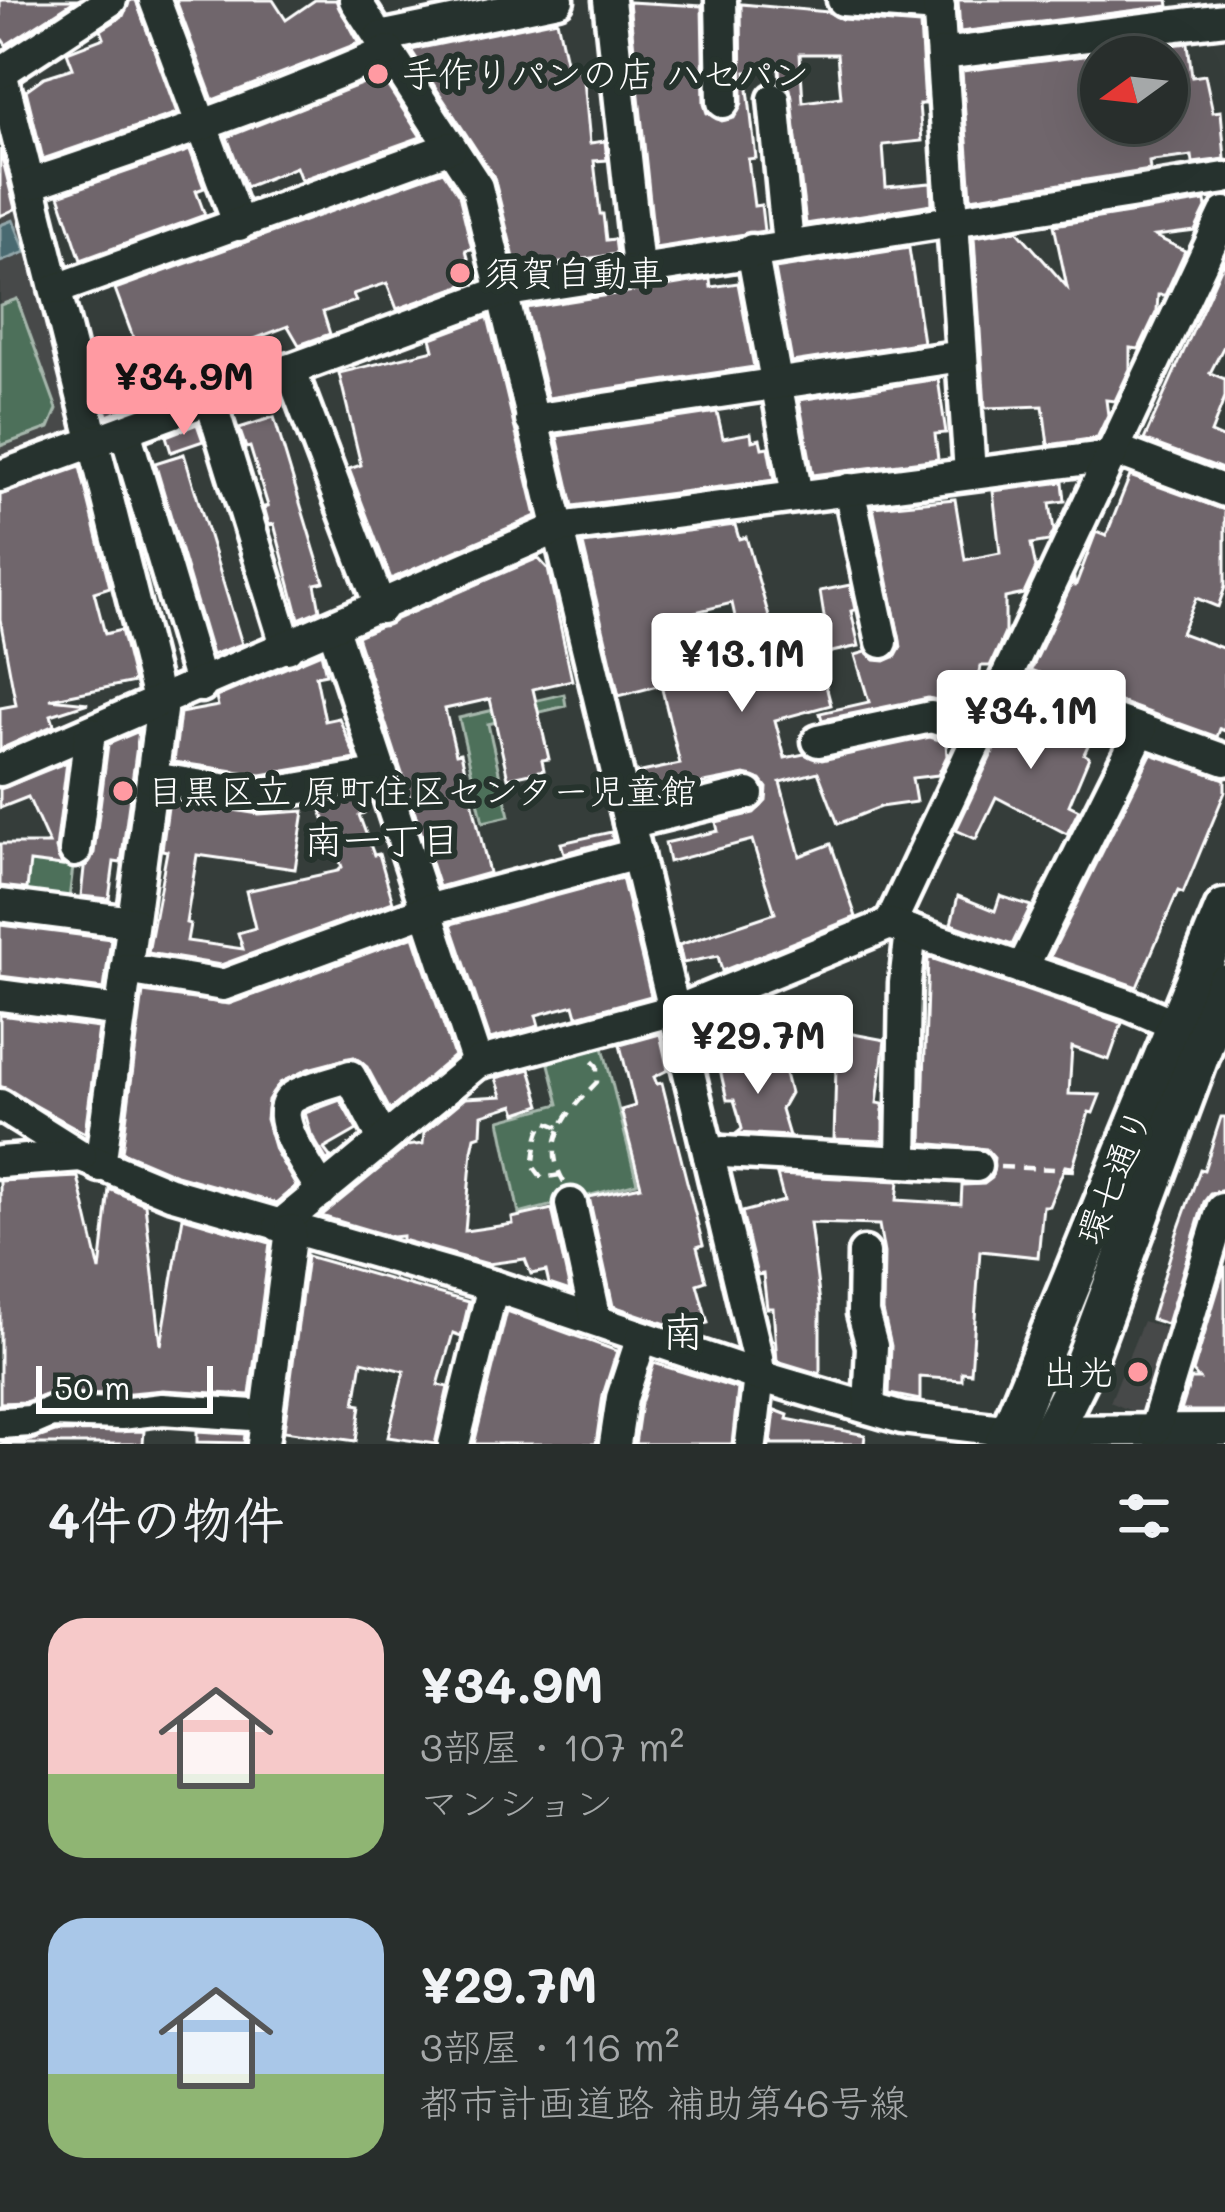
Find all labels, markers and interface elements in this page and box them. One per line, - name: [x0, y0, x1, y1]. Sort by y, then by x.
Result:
- north arrow: [1080, 36, 1188, 144]
- map controls: [1080, 36, 1188, 144]
- place label: 手作りパンの店 ハセパン: [402, 49, 810, 96]
- marker: 手作りパンの店 ハセパン: [365, 61, 391, 87]
- place label: 須賀自動車: [484, 248, 664, 295]
- marker: 須賀自動車: [447, 260, 473, 286]
- pin: ¥34.9M: [86, 336, 282, 438]
- text: ¥34.9M: [114, 349, 254, 400]
- pin: ¥13.1M: [644, 613, 840, 715]
- text: ¥13.1M: [678, 626, 806, 677]
- pin: ¥34.1M: [933, 670, 1129, 772]
- text: ¥34.1M: [964, 683, 1098, 734]
- place label: 目黒区立 原町住区センター児童館: [147, 766, 697, 813]
- marker: 目黒区立 原町住区センター児童館: [110, 778, 136, 804]
- district label: 南一丁目: [304, 813, 460, 864]
- pin: ¥29.7M: [660, 995, 856, 1097]
- text: ¥29.7M: [690, 1008, 826, 1059]
- street label: 環七通り: [1064, 1100, 1161, 1251]
- district label: 南: [662, 1303, 704, 1358]
- place label: 出光: [1042, 1347, 1114, 1394]
- marker: 出光: [1125, 1359, 1151, 1385]
- scale bar: [36, 1360, 213, 1413]
- text: 50 m: [54, 1365, 130, 1408]
- icon: filters: [1111, 1483, 1177, 1549]
- text: 4件の物件: [48, 1484, 284, 1551]
- text: ¥34.9M: [420, 1649, 604, 1716]
- icon: home: [144, 1666, 288, 1810]
- text: 3部屋 · 107 m²: [420, 1720, 684, 1771]
- text: マンション: [420, 1776, 613, 1827]
- text: ¥29.7M: [420, 1949, 598, 2016]
- icon: home: [144, 1966, 288, 2110]
- text: 3部屋 · 116 m²: [420, 2020, 680, 2071]
- text: 都市計画道路 補助第46号線: [420, 2076, 908, 2127]

